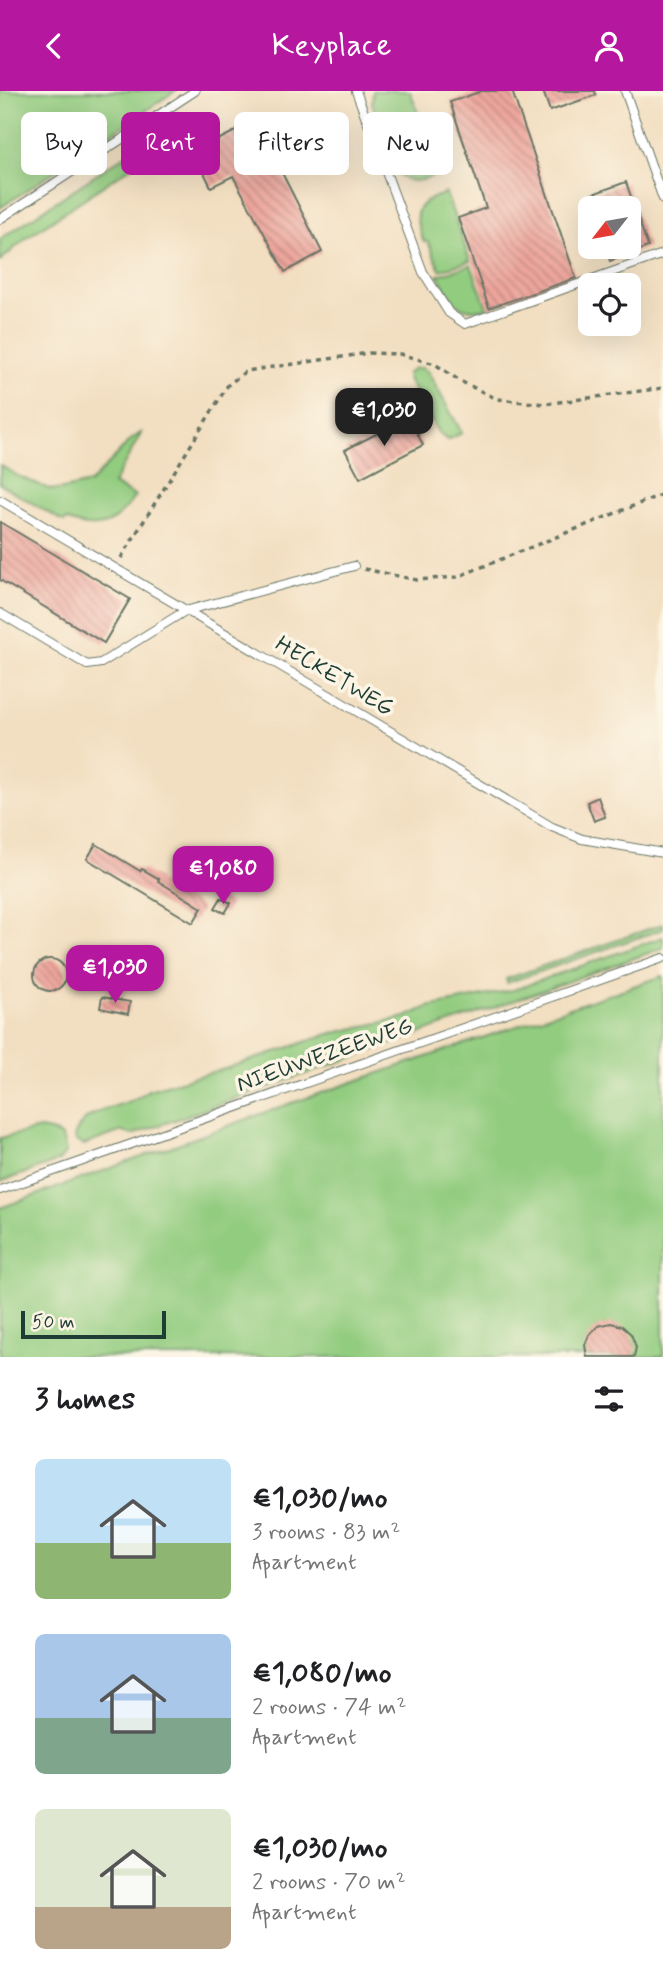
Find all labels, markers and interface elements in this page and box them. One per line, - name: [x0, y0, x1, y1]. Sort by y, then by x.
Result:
- text: Keyplace: [271, 25, 392, 67]
- icon: back: [35, 27, 73, 65]
- icon: person: [590, 27, 628, 65]
- chip: Buy: [21, 112, 107, 175]
- chip: Rent: [121, 112, 220, 175]
- chip: Filters: [234, 112, 349, 175]
- chip: New: [363, 112, 453, 175]
- north arrow: [578, 196, 640, 259]
- map controls: [578, 196, 641, 336]
- button: locate: [578, 273, 641, 336]
- pin: €1,030: [327, 389, 441, 448]
- text: €1,030: [351, 396, 417, 426]
- street label: HECKETWEG: [269, 630, 399, 724]
- pin: €1,080: [166, 847, 280, 906]
- text: €1,080: [189, 854, 257, 884]
- pin: €1,030: [58, 946, 172, 1005]
- text: €1,030: [82, 953, 148, 983]
- street label: NIEUWEZEEWEG: [233, 1012, 417, 1100]
- scale bar: [21, 1308, 166, 1340]
- text: 50 m: [32, 1310, 75, 1335]
- text: 3 homes: [35, 1380, 135, 1419]
- icon: filters: [590, 1380, 628, 1418]
- text: €1,030/mo: [252, 1479, 388, 1518]
- icon: home: [91, 1487, 175, 1571]
- text: 3 rooms · 83 m²: [252, 1518, 400, 1548]
- text: Apartment: [252, 1548, 357, 1578]
- text: €1,080/mo: [252, 1654, 392, 1693]
- icon: home: [91, 1662, 175, 1746]
- text: 2 rooms · 74 m²: [252, 1693, 407, 1723]
- text: Apartment: [252, 1723, 357, 1753]
- text: €1,030/mo: [252, 1829, 388, 1868]
- icon: home: [91, 1837, 175, 1921]
- text: 2 rooms · 70 m²: [252, 1868, 406, 1898]
- text: Apartment: [252, 1898, 357, 1928]

